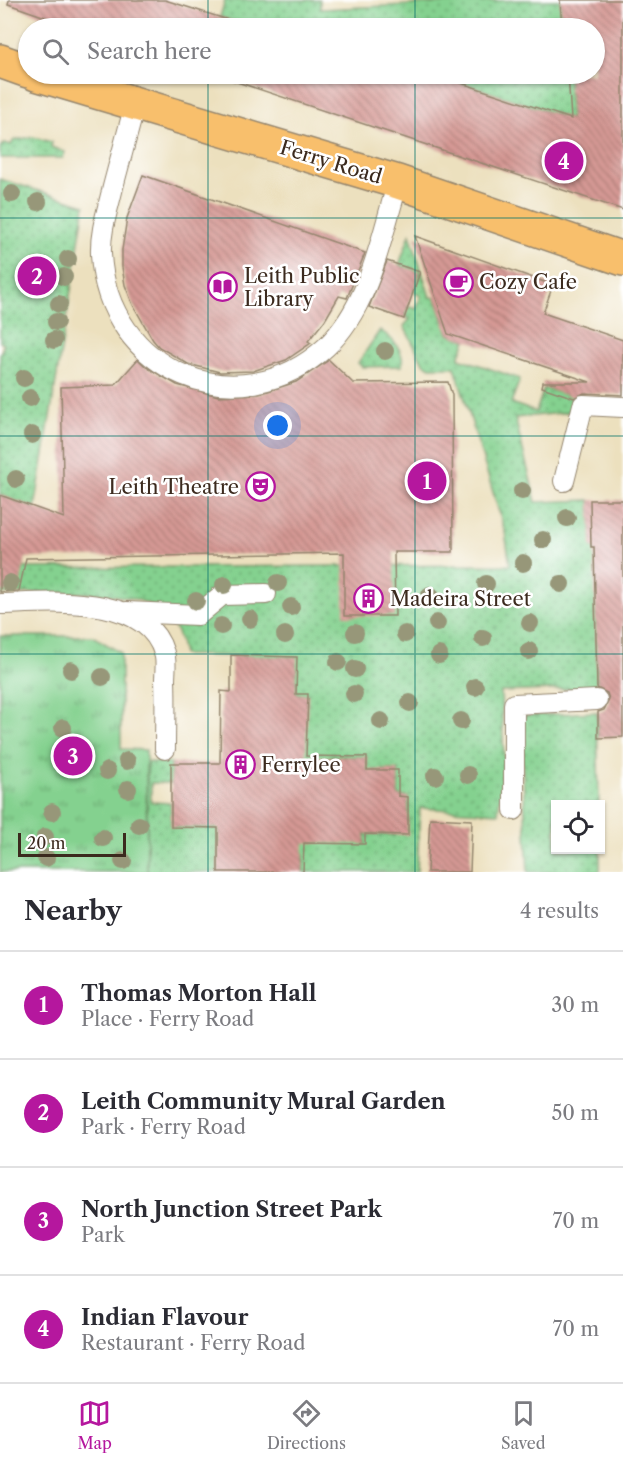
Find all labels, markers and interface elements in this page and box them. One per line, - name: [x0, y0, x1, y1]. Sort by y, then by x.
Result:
- search box: [18, 18, 605, 84]
- icon: search: [39, 35, 72, 68]
- text: Search here: [87, 38, 212, 65]
- street label: Ferry Road: [277, 135, 385, 189]
- pin: 4: [544, 138, 584, 184]
- pin: 2: [18, 254, 57, 298]
- place label: Leith Public Library: [244, 264, 359, 311]
- cafe icon: Cozy Cafe: [442, 266, 474, 298]
- place label: Cozy Cafe: [479, 270, 577, 294]
- library icon: Leith Public Library: [207, 271, 239, 303]
- your location: [263, 411, 292, 440]
- pin: 1: [408, 458, 446, 504]
- theatre icon: Leith Theatre: [244, 471, 276, 503]
- place label: Leith Theatre: [109, 475, 239, 499]
- building icon: Madeira Street: [353, 583, 385, 615]
- place label: Madeira Street: [390, 587, 531, 611]
- pin: 3: [54, 734, 92, 778]
- building icon: Ferrylee: [224, 749, 256, 781]
- place label: Ferrylee: [261, 753, 341, 777]
- map controls: [551, 800, 605, 854]
- button: locate: [551, 800, 605, 854]
- scale bar: [18, 830, 126, 858]
- text: 20 m: [27, 833, 66, 853]
- text: Nearby: [24, 895, 122, 927]
- text: 4 results: [520, 899, 599, 923]
- text: Thomas Morton Hall: [81, 980, 317, 1007]
- text: 1: [39, 993, 48, 1017]
- text: 30 m: [551, 993, 599, 1017]
- text: Place · Ferry Road: [81, 1007, 254, 1031]
- text: Leith Community Mural Garden: [81, 1088, 446, 1115]
- text: 2: [38, 1101, 49, 1125]
- text: 50 m: [552, 1101, 599, 1125]
- text: Park · Ferry Road: [81, 1115, 246, 1139]
- text: North Junction Street Park: [81, 1196, 382, 1223]
- text: 3: [38, 1209, 49, 1233]
- text: 70 m: [553, 1209, 599, 1233]
- text: Park: [81, 1223, 124, 1247]
- text: Indian Flavour: [81, 1304, 248, 1331]
- text: 4: [38, 1317, 49, 1341]
- text: 70 m: [553, 1317, 599, 1341]
- text: Restaurant · Ferry Road: [81, 1331, 306, 1355]
- tab: Map: [78, 1397, 112, 1453]
- tab: Directions: [267, 1397, 346, 1453]
- tab: Saved: [501, 1397, 545, 1453]

